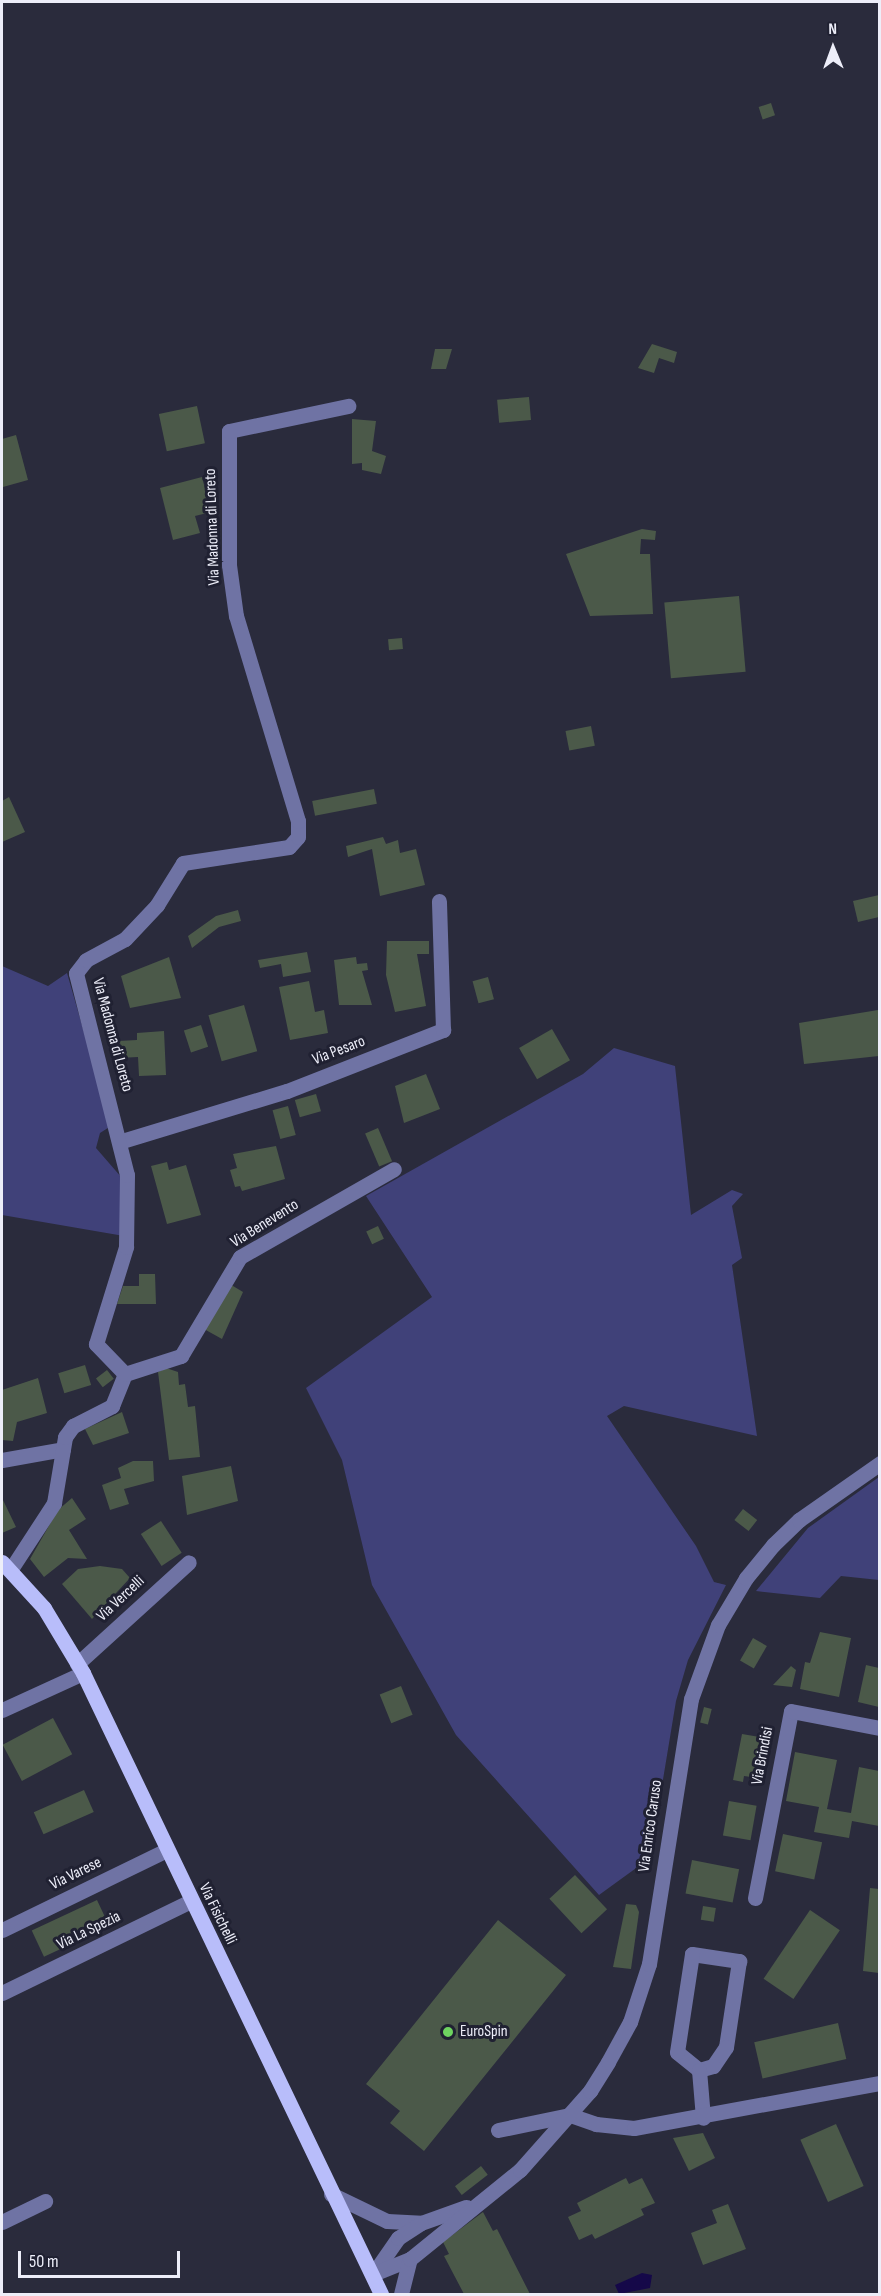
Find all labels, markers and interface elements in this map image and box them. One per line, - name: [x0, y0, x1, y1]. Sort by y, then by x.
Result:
- north arrow: [803, 18, 863, 78]
- text: N: [828, 20, 837, 39]
- street label: Via Madonna di Loreto: [201, 468, 225, 586]
- street label: Via Madonna di Loreto: [88, 976, 136, 1094]
- street label: Via Pesaro: [310, 1032, 368, 1070]
- street label: Via Benevento: [227, 1196, 303, 1252]
- street label: Via Vercelli: [93, 1572, 149, 1626]
- street label: Via Brindisi: [748, 1725, 778, 1787]
- street label: Via Enrico Caruso: [635, 1779, 667, 1873]
- street label: Via Varese: [47, 1853, 105, 1895]
- street label: Via Fisichelli: [194, 1880, 240, 1948]
- street label: Via La Spezia: [54, 1907, 124, 1955]
- place label: EuroSpin: [460, 2022, 508, 2042]
- marker: EuroSpin: [441, 2025, 455, 2039]
- scale bar: [21, 2239, 183, 2277]
- text: 50 m: [29, 2251, 59, 2272]

